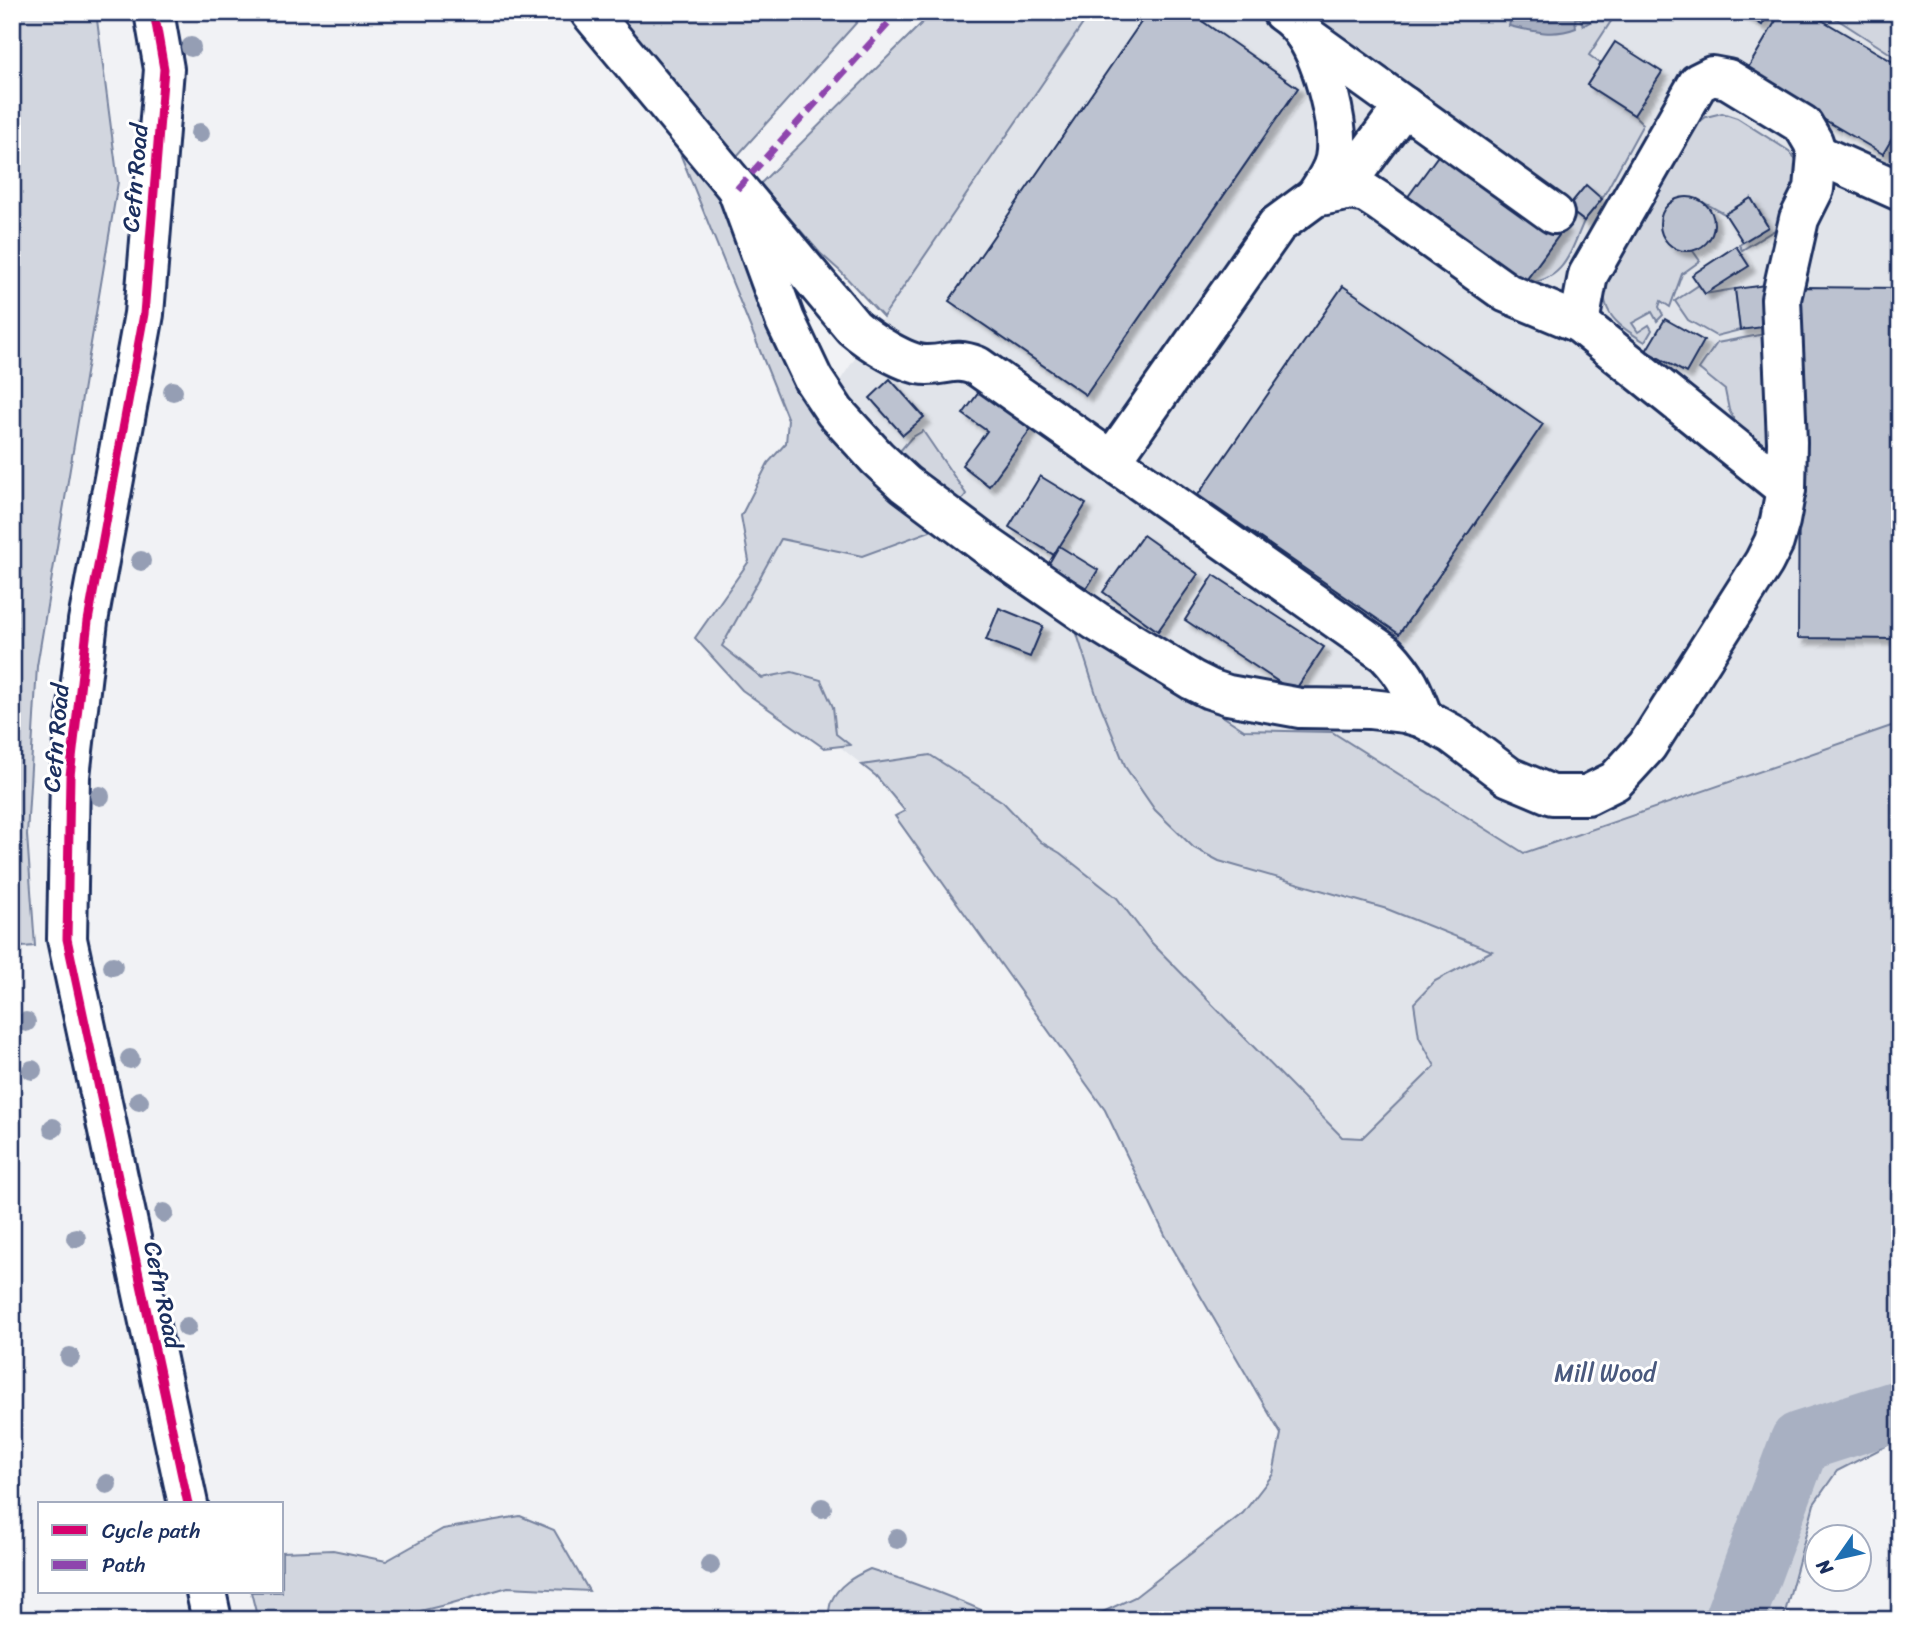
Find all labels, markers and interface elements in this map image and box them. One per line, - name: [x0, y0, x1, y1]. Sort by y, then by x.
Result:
- street label: Cefn Road: [109, 121, 161, 234]
- street label: Cefn Road: [30, 681, 82, 794]
- street label: Cefn Road: [131, 1238, 195, 1354]
- park label: Mill Wood: [1554, 1352, 1657, 1394]
- legend: [38, 1502, 284, 1594]
- text: Cycle path: [102, 1512, 201, 1550]
- north arrow: [1804, 1524, 1874, 1594]
- text: Path: [102, 1546, 145, 1584]
- text: N: [1806, 1552, 1842, 1583]

